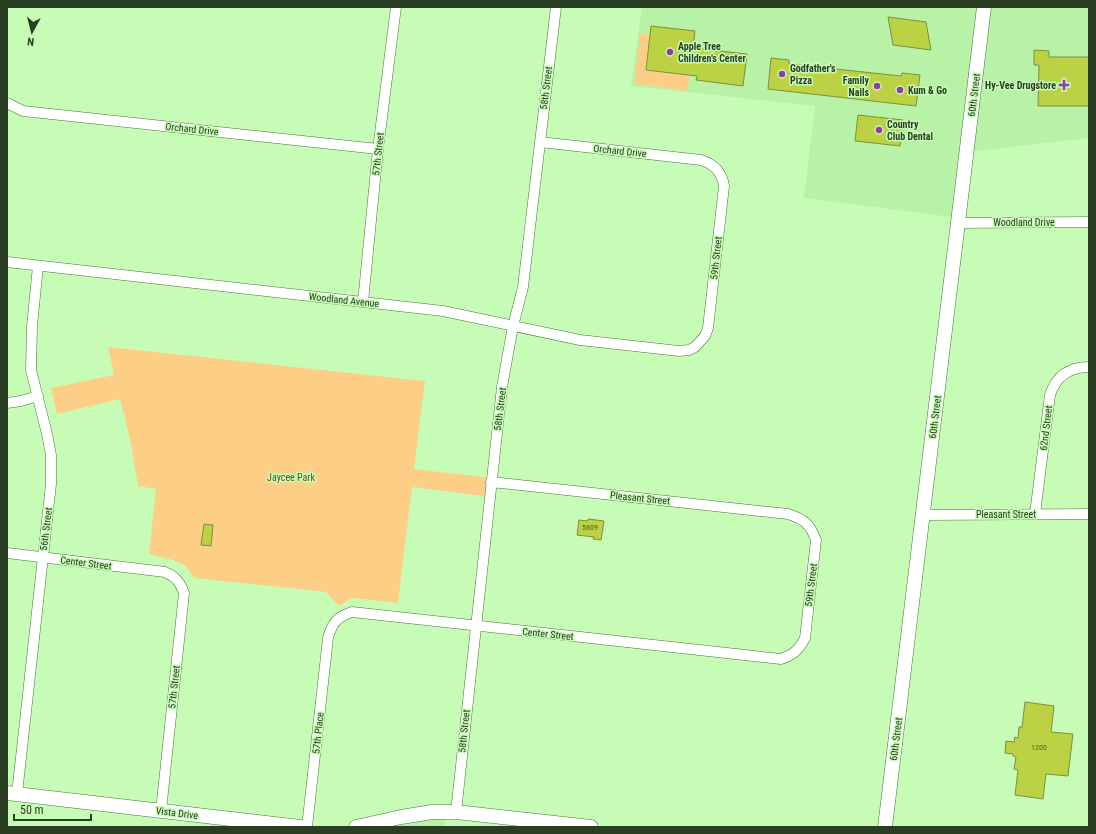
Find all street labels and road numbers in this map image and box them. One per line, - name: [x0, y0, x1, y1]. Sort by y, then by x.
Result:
- street label: 58th Street: [538, 66, 554, 110]
- street label: 60th Street: [966, 73, 982, 117]
- street label: Orchard Drive: [165, 121, 219, 137]
- street label: 57th Street: [370, 132, 386, 176]
- street label: Orchard Drive: [593, 143, 647, 159]
- street label: Woodland Drive: [993, 217, 1055, 228]
- street label: 59th Street: [708, 236, 724, 280]
- street label: Woodland Avenue: [308, 291, 380, 309]
- street label: 58th Street: [492, 387, 508, 431]
- street label: 60th Street: [927, 395, 943, 439]
- street label: 62nd Street: [1038, 405, 1054, 451]
- street label: Pleasant Street: [609, 489, 671, 507]
- street label: 56th Street: [38, 507, 54, 551]
- street label: Pleasant Street: [976, 509, 1036, 520]
- street label: Center Street: [60, 554, 112, 572]
- street label: 59th Street: [803, 563, 819, 607]
- street label: Center Street: [522, 626, 574, 642]
- street label: 57th Street: [166, 665, 182, 709]
- street label: 58th Street: [456, 709, 472, 753]
- street label: 57th Place: [310, 711, 326, 754]
- street label: 60th Street: [888, 717, 904, 761]
- street label: Vista Drive: [155, 805, 199, 821]

